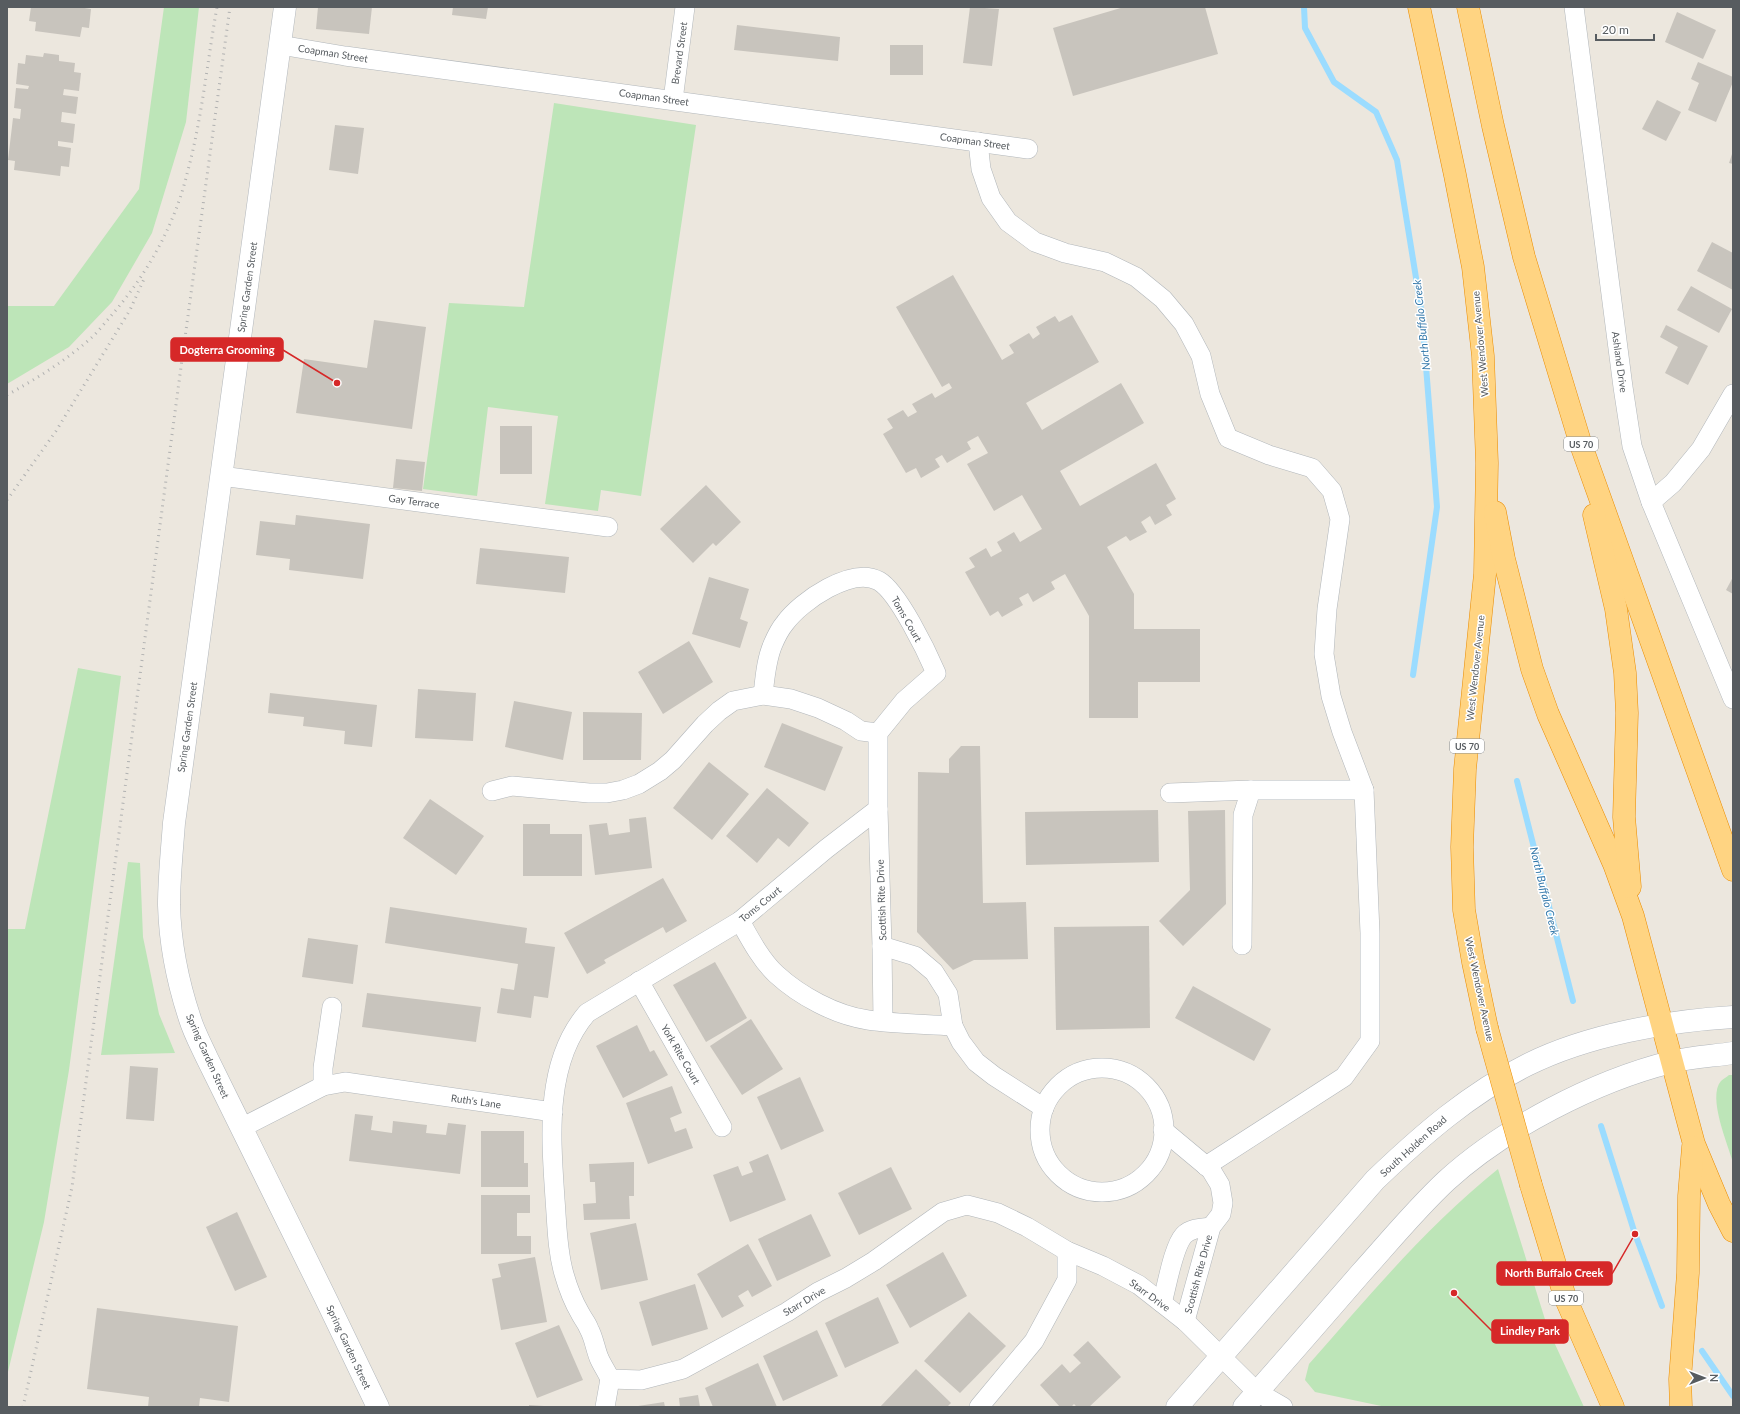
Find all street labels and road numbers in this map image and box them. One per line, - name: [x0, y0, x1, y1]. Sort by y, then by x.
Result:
- street label: Brevard Street: [669, 21, 689, 85]
- street label: Coapman Street: [297, 42, 369, 65]
- street label: Coapman Street: [618, 86, 690, 108]
- street label: Coapman Street: [939, 130, 1011, 152]
- street label: Spring Garden Street: [235, 241, 259, 333]
- street label: West Wendover Avenue: [1469, 291, 1491, 397]
- street label: Ashland Drive: [1610, 331, 1630, 393]
- road number: US 70: [1564, 437, 1598, 451]
- street label: Gay Terrace: [388, 491, 440, 511]
- street label: Toms Court: [889, 594, 925, 644]
- street label: West Wendover Avenue: [1463, 615, 1487, 721]
- street label: Spring Garden Street: [175, 681, 199, 773]
- road number: US 70: [1450, 739, 1484, 753]
- street label: Scottish Rite Drive: [874, 859, 888, 941]
- street label: Toms Court: [737, 883, 784, 925]
- street label: West Wendover Avenue: [1463, 936, 1497, 1042]
- street label: Spring Garden Street: [184, 1012, 232, 1101]
- street label: York Rite Court: [659, 1022, 703, 1086]
- street label: Ruth's Lane: [450, 1092, 502, 1110]
- street label: South Holden Road: [1377, 1113, 1449, 1179]
- street label: Scottish Rite Drive: [1182, 1233, 1214, 1315]
- street label: Starr Drive: [1127, 1276, 1173, 1314]
- street label: Starr Drive: [781, 1284, 827, 1318]
- road number: US 70: [1549, 1291, 1583, 1305]
- street label: Spring Garden Street: [324, 1303, 374, 1391]

